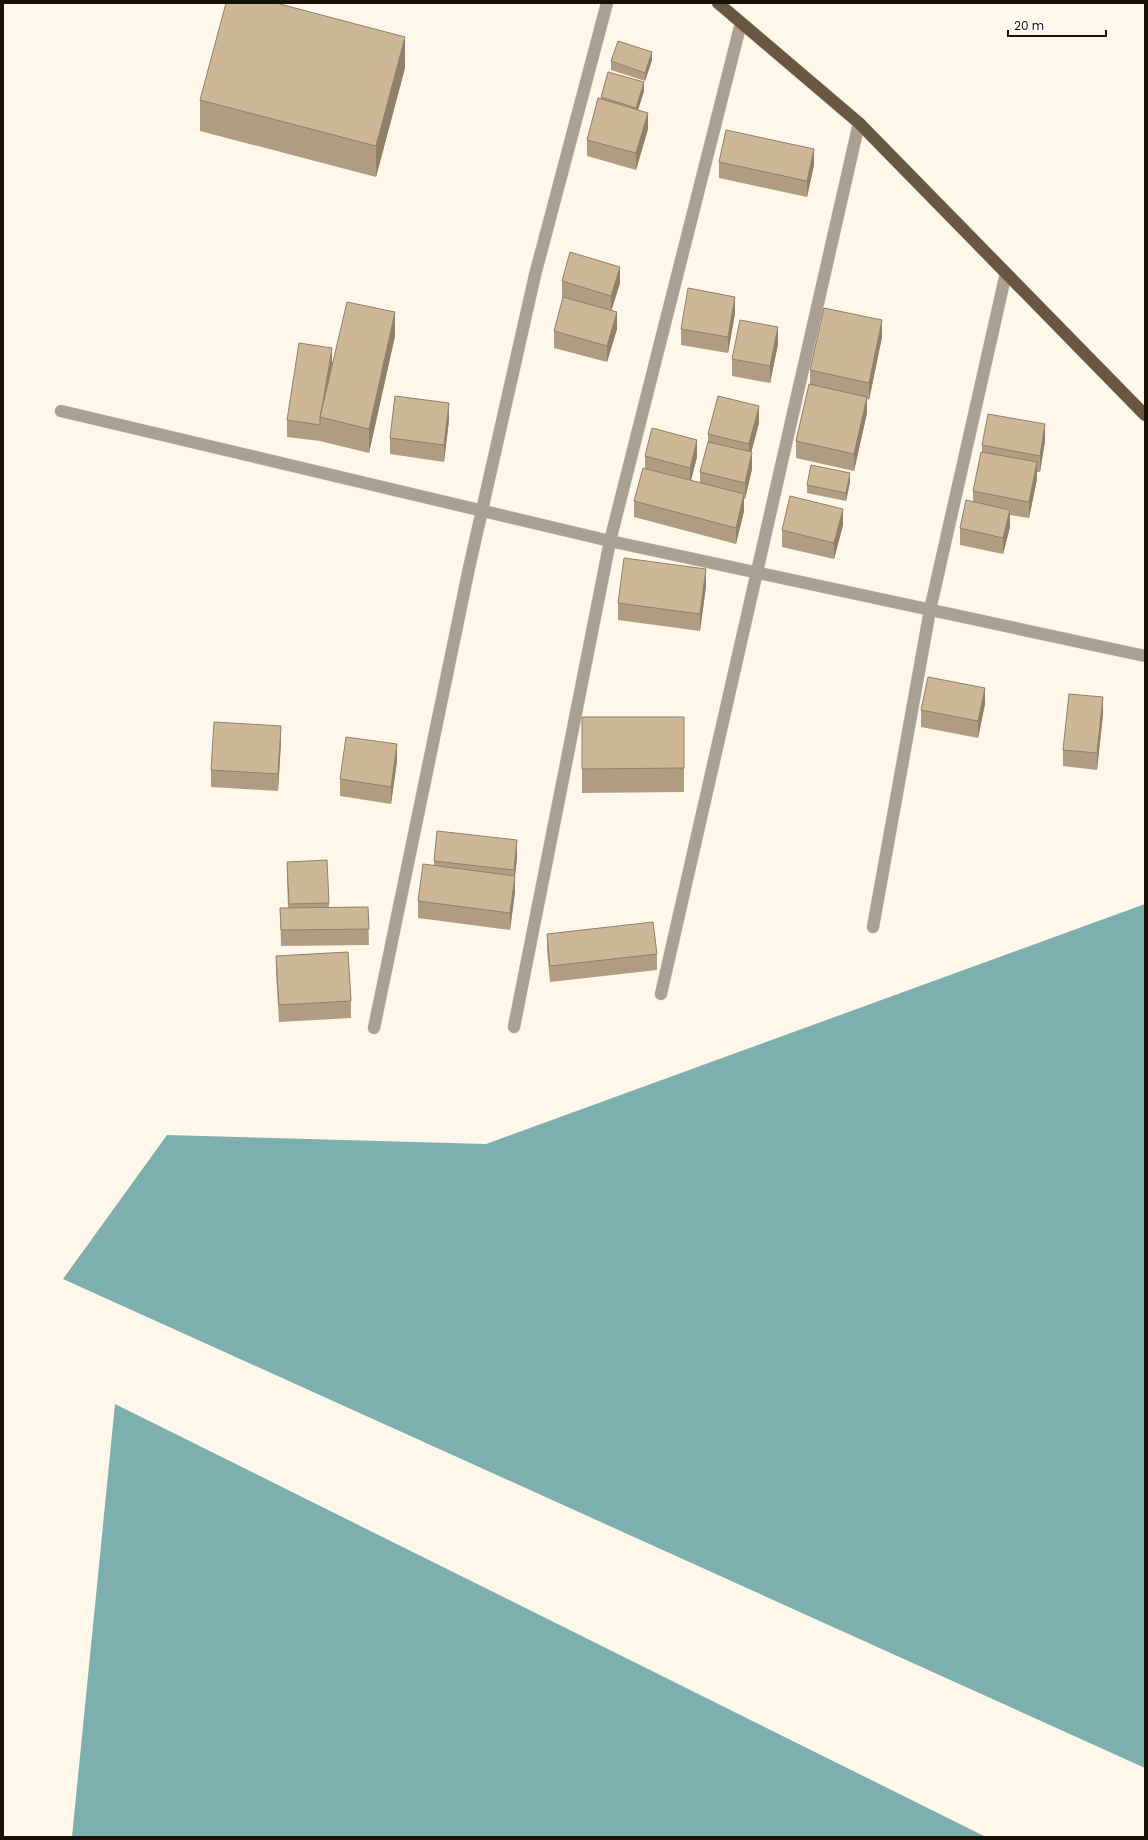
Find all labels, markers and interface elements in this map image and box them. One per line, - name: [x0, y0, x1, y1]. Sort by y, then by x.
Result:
- scale bar: [1008, 12, 1106, 38]
- text: 20 m: [1014, 17, 1044, 34]

